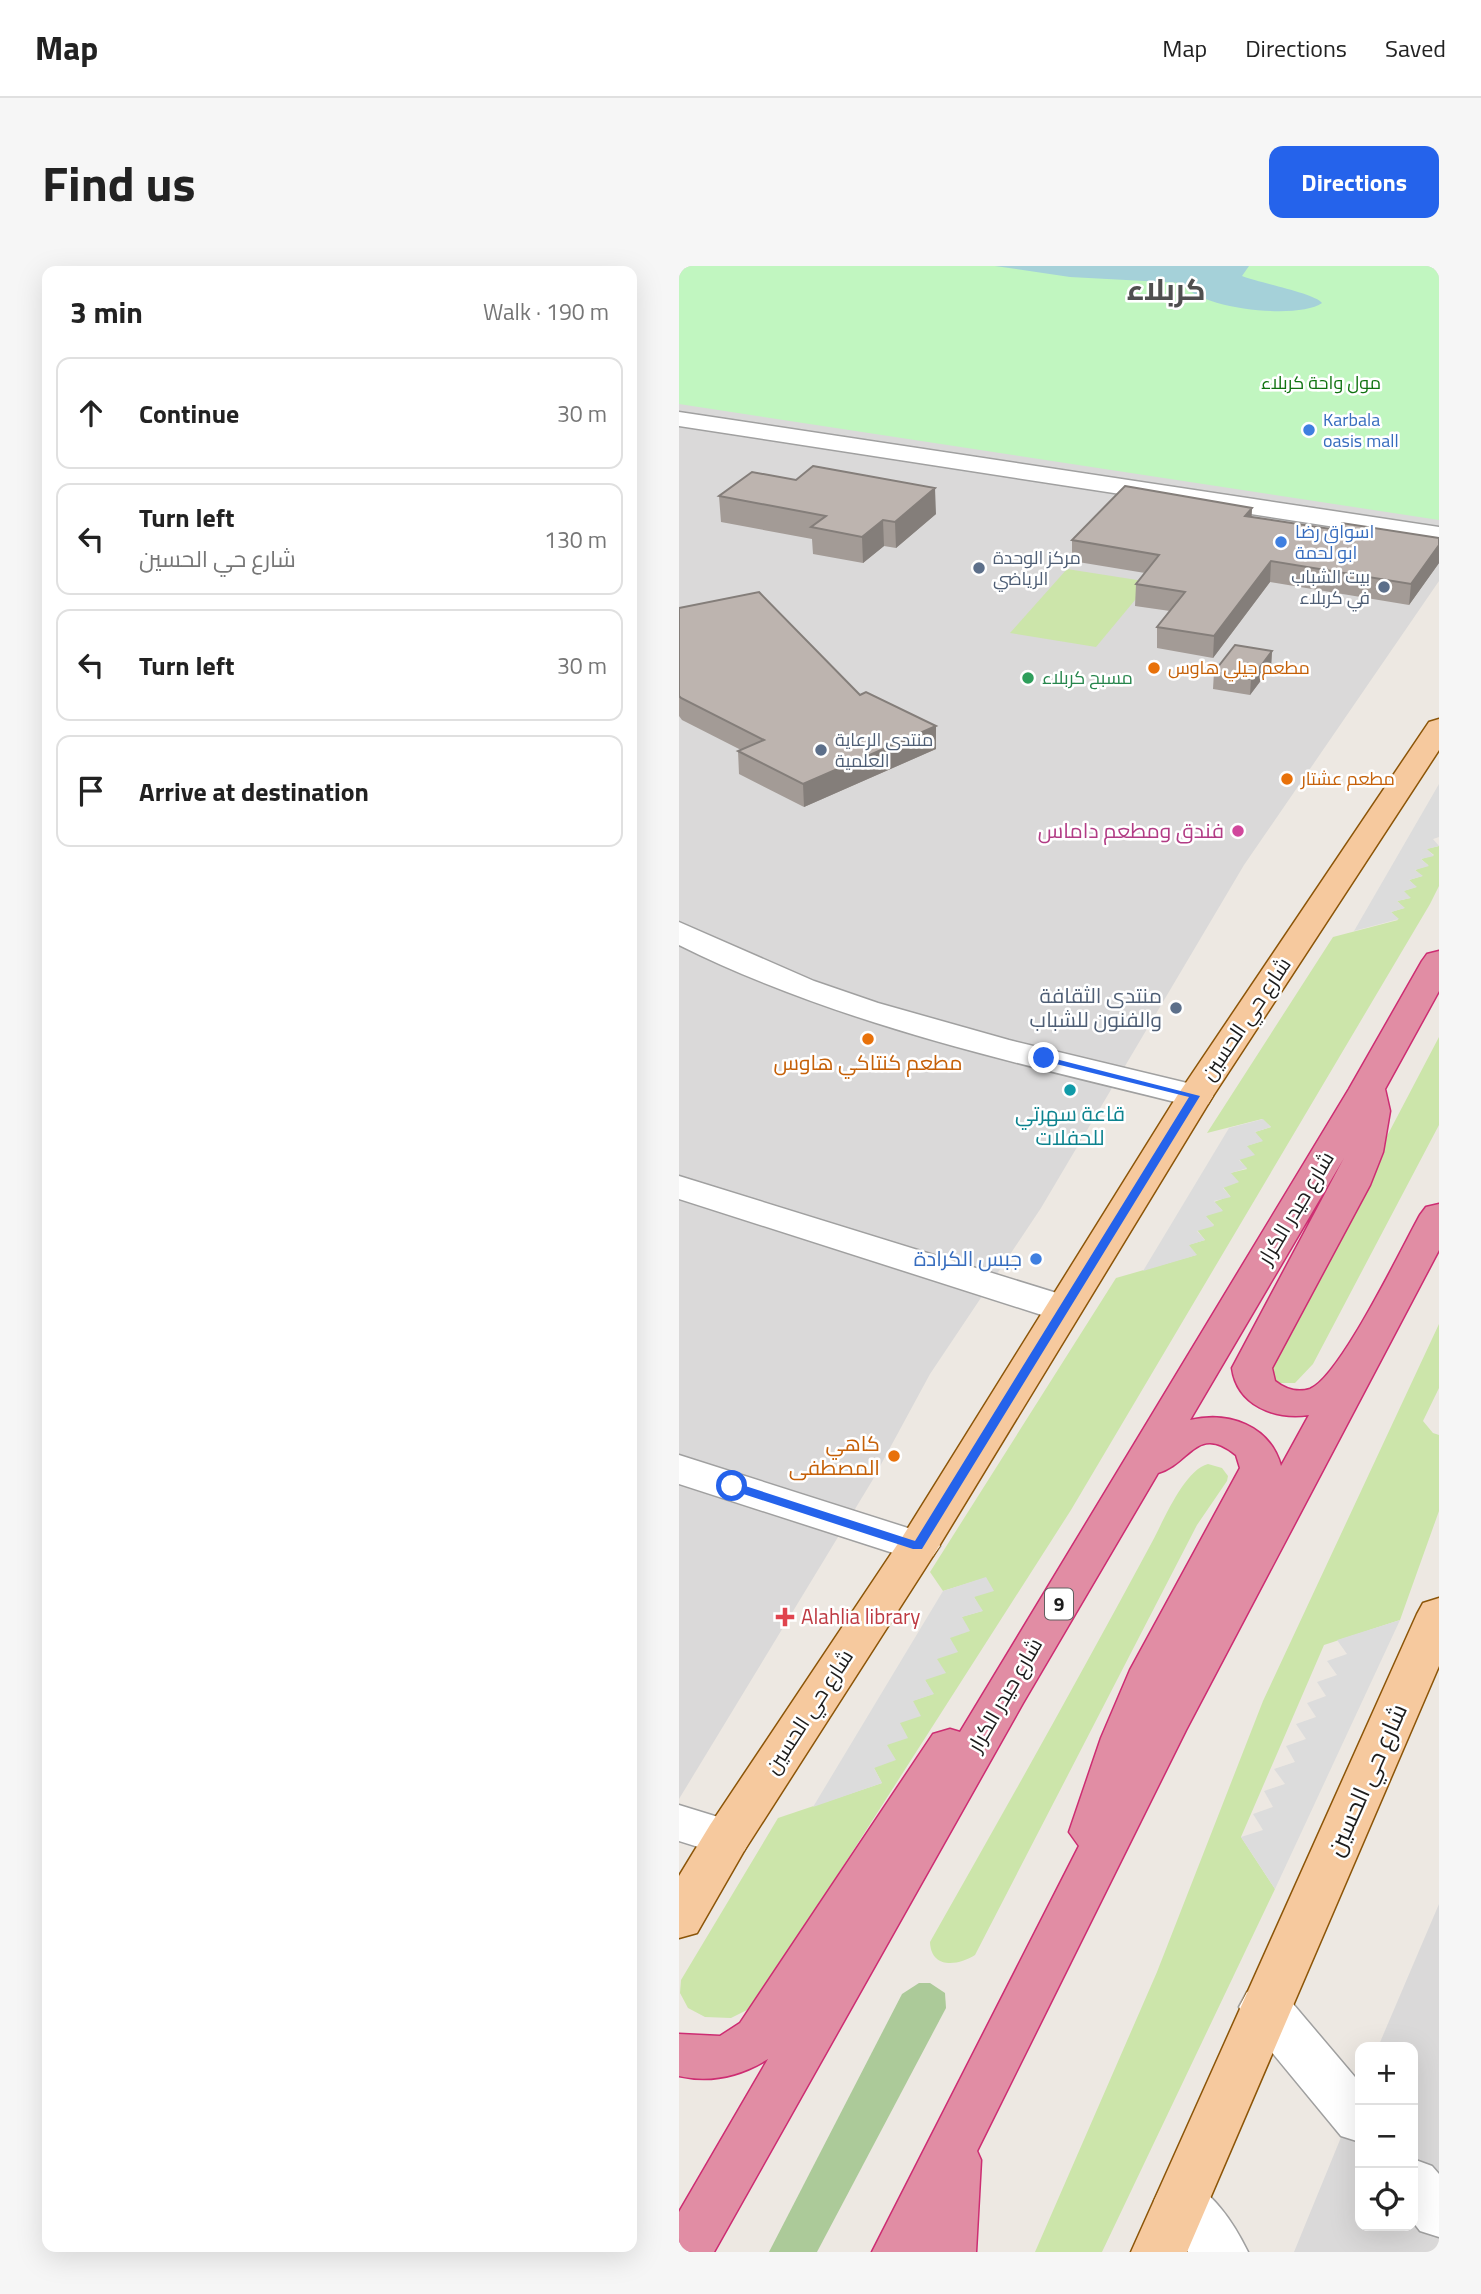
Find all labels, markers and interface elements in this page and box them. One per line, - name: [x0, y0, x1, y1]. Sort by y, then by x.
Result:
- text: Map: [35, 23, 98, 73]
- text: Map: [1162, 30, 1207, 66]
- text: Directions: [1245, 30, 1347, 66]
- text: Saved: [1385, 30, 1446, 66]
- text: Find us: [42, 145, 196, 220]
- button: Directions: [1269, 146, 1439, 218]
- district label: كربلاء: [1126, 266, 1206, 312]
- text: 3 min: [70, 289, 143, 335]
- text: Walk · 190 m: [483, 294, 609, 329]
- park label: مول واحة كربلاء: [1261, 369, 1381, 396]
- icon: ahead: [72, 394, 110, 432]
- text: Continue: [139, 394, 239, 433]
- text: 30 m: [557, 396, 607, 431]
- place label: Karbala oasis mall: [1323, 406, 1399, 454]
- marker: Karbala oasis mall: [1301, 422, 1317, 438]
- text: Turn left: [139, 498, 234, 537]
- place label: اسواق رضا ابو لحمة: [1295, 518, 1374, 566]
- icon: left: [72, 520, 110, 558]
- text: 130 m: [544, 522, 607, 557]
- marker: اسواق رضا ابو لحمة: [1273, 534, 1289, 550]
- text: شارع حي الحسين: [139, 541, 296, 576]
- place label: مركز الوحدة الرياضي: [993, 544, 1081, 592]
- marker: مركز الوحدة الرياضي: [971, 560, 987, 576]
- place label: بيت الشباب في كربلاء: [1291, 563, 1370, 612]
- marker: بيت الشباب في كربلاء: [1376, 579, 1392, 595]
- icon: left: [72, 646, 110, 684]
- text: Turn left: [139, 646, 234, 685]
- text: 30 m: [557, 648, 607, 683]
- place label: مطعم جيلي هاوس: [1168, 654, 1310, 682]
- marker: مطعم جيلي هاوس: [1146, 660, 1162, 676]
- place label: مسبح كربلاء: [1042, 664, 1133, 691]
- marker: مسبح كربلاء: [1020, 670, 1036, 686]
- place label: منتدى الرعاية العلمية: [835, 726, 933, 774]
- marker: منتدى الرعاية العلمية: [813, 742, 829, 758]
- place label: مطعم عشتار: [1300, 765, 1395, 792]
- marker: مطعم عشتار: [1279, 771, 1295, 787]
- icon: arrive: [72, 772, 110, 810]
- text: Arrive at destination: [139, 772, 369, 811]
- place label: فندق ومطعم داماس: [1038, 814, 1224, 846]
- marker: فندق ومطعم داماس: [1230, 823, 1246, 839]
- street label: شارع حي الحسين: [1192, 950, 1299, 1087]
- place label: منتدى الثقافة والفنون للشباب: [1030, 979, 1162, 1035]
- marker: منتدى الثقافة والفنون للشباب: [1168, 1000, 1184, 1016]
- marker: مطعم كنتاكي هاوس: [860, 1031, 876, 1047]
- route end: [1028, 1042, 1059, 1073]
- place label: مطعم كنتاكي هاوس: [774, 1046, 962, 1079]
- marker: قاعة سهرتي للحفلات: [1062, 1082, 1078, 1098]
- place label: قاعة سهرتي للحفلات: [1015, 1097, 1125, 1153]
- street label: شارع حيدر الكرار: [1248, 1145, 1342, 1271]
- place label: جبس الكرادة: [914, 1242, 1022, 1274]
- marker: جبس الكرادة: [1028, 1251, 1044, 1267]
- place label: كاهي المصطفى: [789, 1427, 880, 1483]
- marker: كاهي المصطفى: [886, 1448, 902, 1464]
- route start: [716, 1470, 747, 1501]
- road number: 9: [1045, 1588, 1073, 1620]
- place label: Alahlia library: [801, 1600, 920, 1632]
- marker: Alahlia library: [775, 1607, 795, 1627]
- street label: شارع حيدر الكرار: [958, 1631, 1050, 1758]
- street label: شارع حي الحسين: [756, 1643, 861, 1781]
- street label: شارع حي الحسين: [1316, 1698, 1418, 1862]
- map controls: [1355, 2042, 1418, 2231]
- button: +: [1355, 2042, 1418, 2105]
- button: −: [1355, 2105, 1418, 2168]
- button: locate: [1355, 2168, 1418, 2231]

